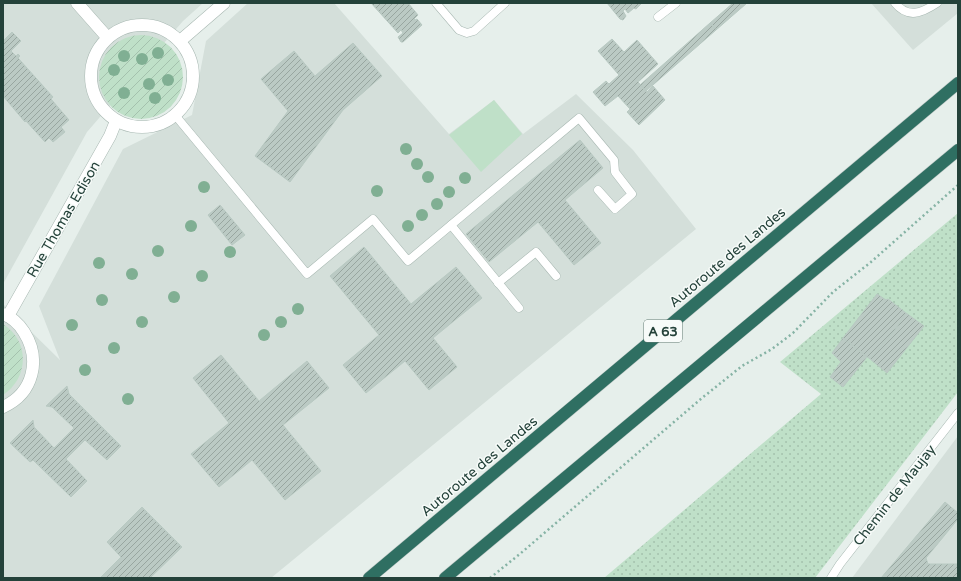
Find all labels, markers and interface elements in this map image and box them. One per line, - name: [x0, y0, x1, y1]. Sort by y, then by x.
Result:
- street label: Rue Thomas Edison: [23, 158, 104, 280]
- street label: Autoroute des Landes: [666, 204, 789, 311]
- road number: A 63: [644, 320, 682, 342]
- street label: Autoroute des Landes: [418, 413, 541, 520]
- street label: Chemin de Maujay: [850, 441, 939, 549]

